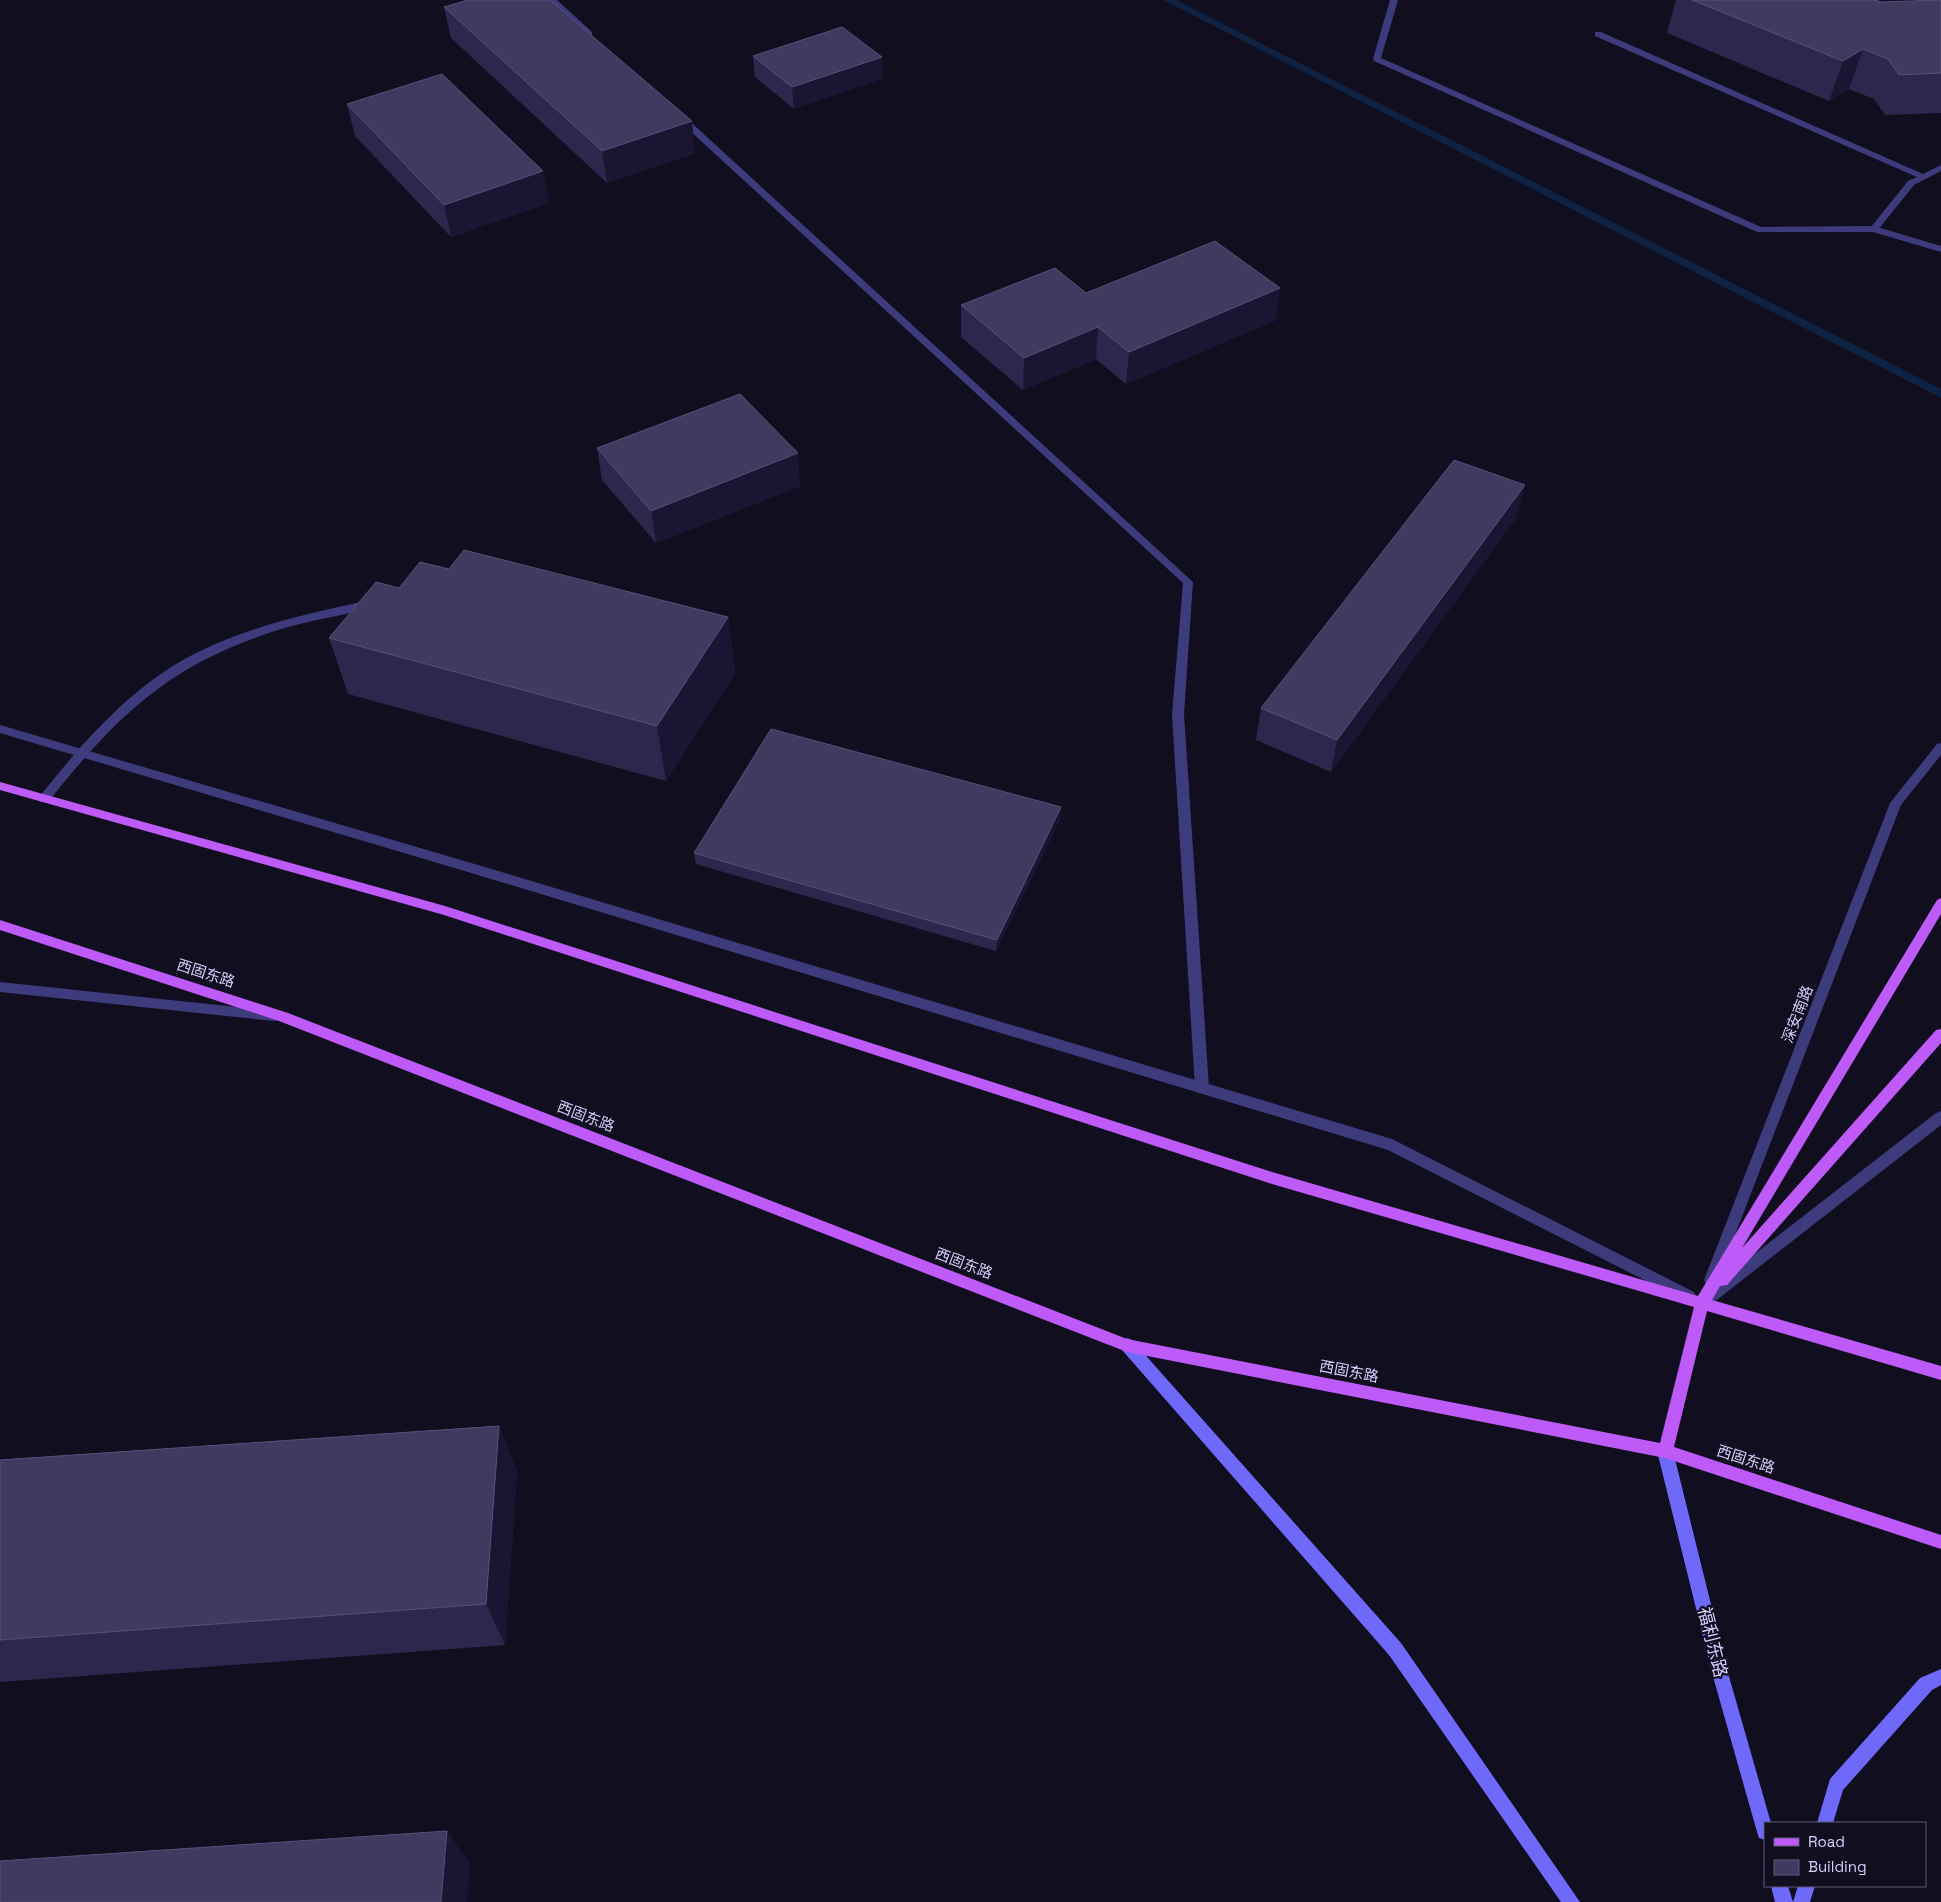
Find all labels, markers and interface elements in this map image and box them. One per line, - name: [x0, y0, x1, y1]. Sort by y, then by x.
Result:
- street label: 西固东路: [175, 955, 237, 991]
- street label: 深安南路: [1777, 983, 1817, 1045]
- street label: 西固东路: [555, 1096, 617, 1136]
- street label: 西固东路: [933, 1243, 995, 1283]
- street label: 西固东路: [1318, 1356, 1380, 1386]
- street label: 西固东路: [1715, 1441, 1777, 1477]
- street label: 福利东路: [1693, 1604, 1733, 1680]
- legend: [1764, 1822, 1926, 1887]
- text: Road: [1808, 1832, 1845, 1851]
- text: Building: [1808, 1857, 1867, 1876]

